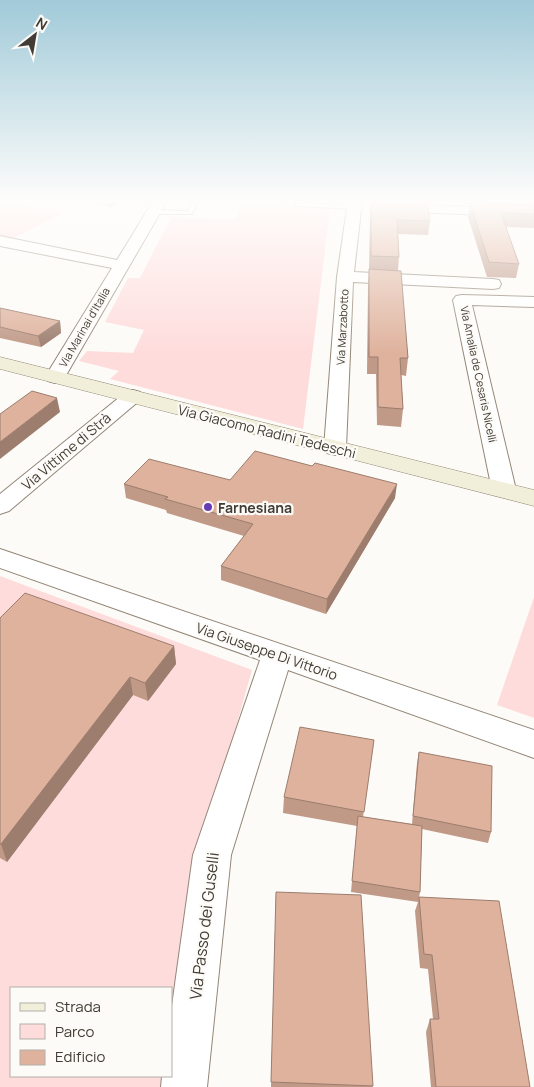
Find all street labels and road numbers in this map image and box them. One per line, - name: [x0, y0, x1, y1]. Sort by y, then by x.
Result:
- street label: Via Marinai d'Italia: [55, 284, 113, 370]
- street label: Via Marzabotto: [333, 288, 352, 365]
- street label: Via Amalia de Cesaris Nicelli: [457, 304, 501, 444]
- street label: Via Giacomo Radini Tedeschi: [176, 400, 358, 462]
- street label: Via Vittime di Strà: [17, 408, 115, 494]
- street label: Via Giuseppe Di Vittorio: [194, 618, 340, 684]
- street label: Via Passo dei Guselli: [184, 851, 224, 1001]

